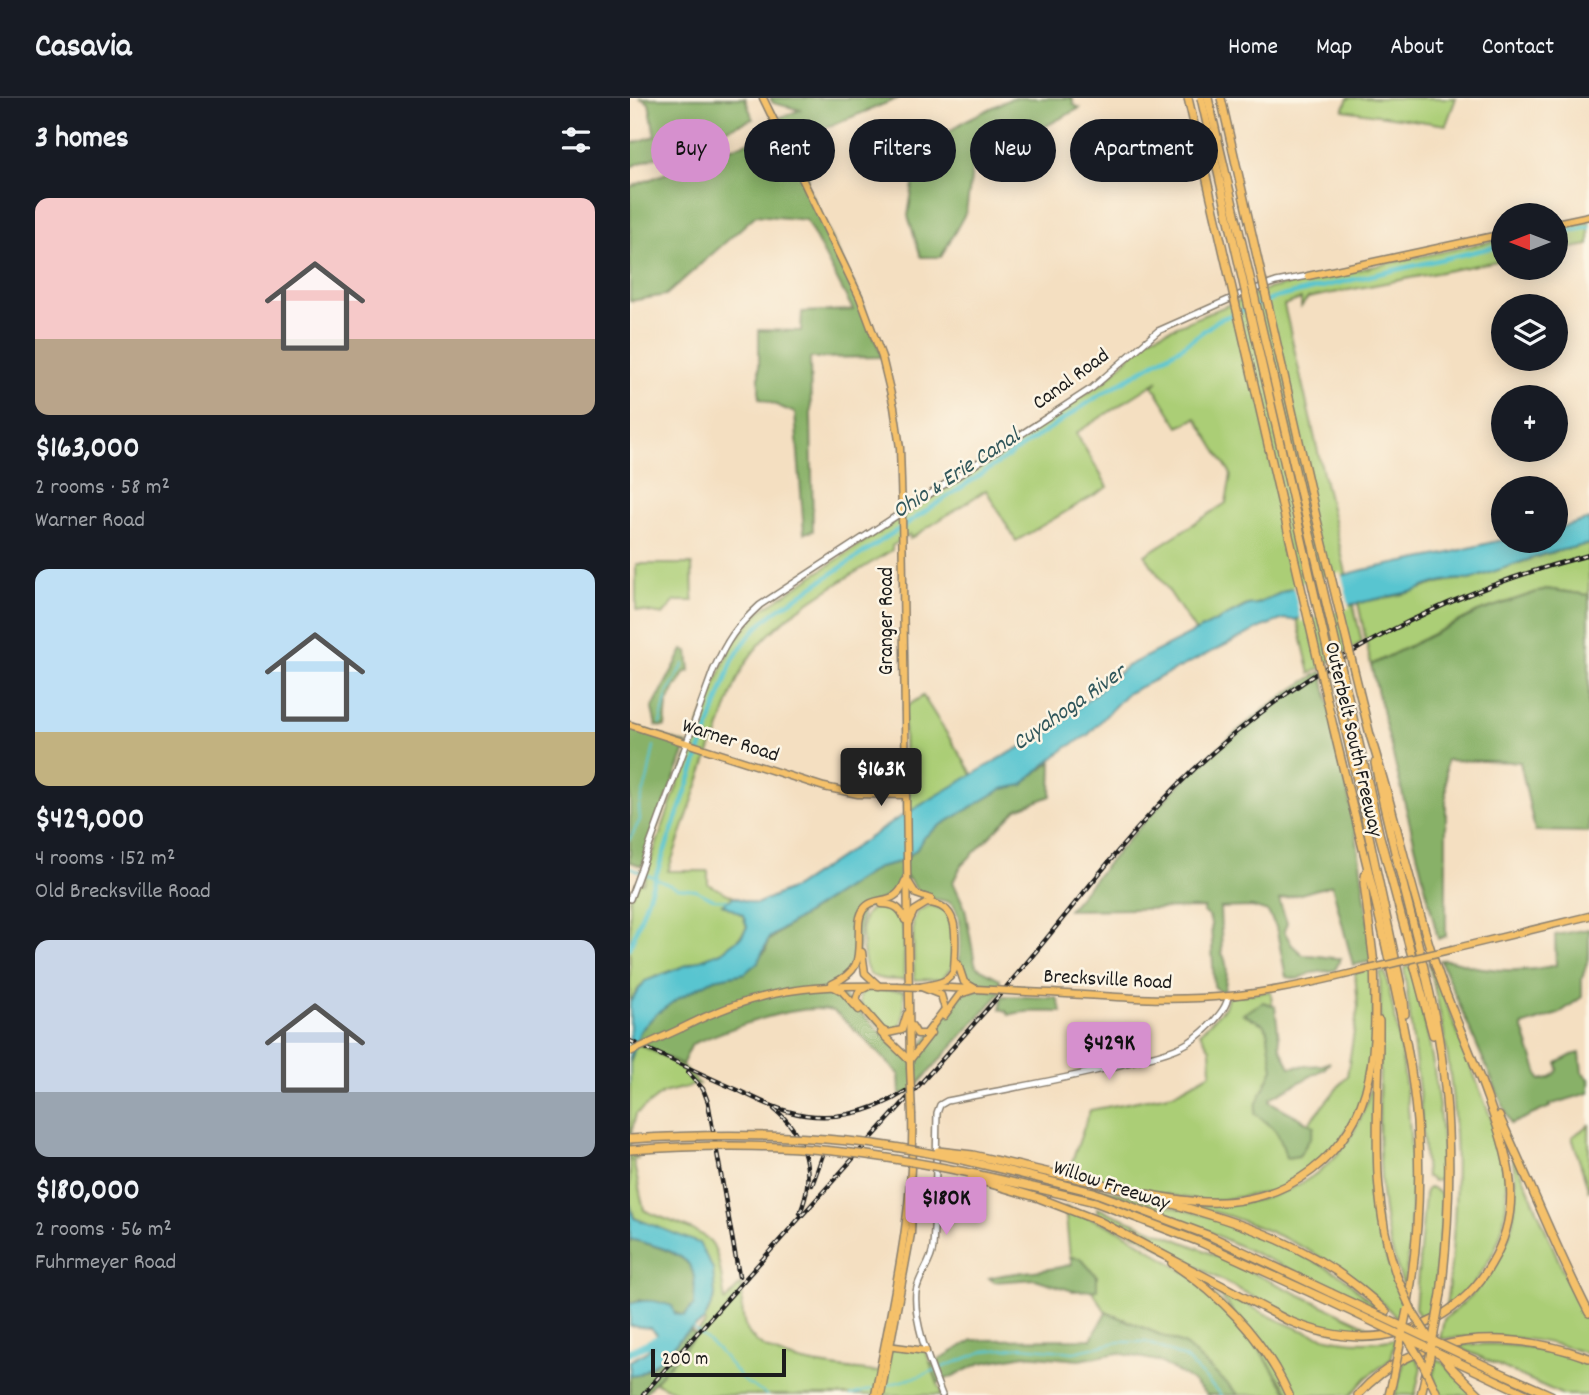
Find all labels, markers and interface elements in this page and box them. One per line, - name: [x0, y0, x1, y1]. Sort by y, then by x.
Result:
- text: Casavia: [35, 25, 131, 72]
- text: Home: [1228, 31, 1278, 65]
- text: Map: [1316, 31, 1352, 65]
- text: About: [1390, 31, 1444, 65]
- text: Contact: [1482, 31, 1554, 65]
- text: 3 homes: [35, 119, 129, 162]
- chip: Buy: [651, 119, 730, 182]
- chip: Rent: [744, 119, 835, 182]
- chip: Filters: [849, 119, 956, 182]
- chip: New: [970, 119, 1056, 182]
- chip: Apartment: [1070, 119, 1218, 182]
- icon: filters: [557, 121, 595, 159]
- north arrow: [1491, 203, 1568, 280]
- map controls: [1491, 203, 1568, 553]
- icon: home: [252, 243, 378, 369]
- button: layers: [1491, 294, 1568, 371]
- street label: Canal Road: [1027, 342, 1117, 419]
- button: +: [1491, 385, 1568, 462]
- water label: Ohio & Erie Canal: [887, 420, 1029, 529]
- text: $163,000: [35, 429, 140, 472]
- text: 2 rooms · 58 m²: [35, 472, 170, 505]
- button: −: [1491, 476, 1568, 553]
- text: Warner Road: [35, 505, 145, 538]
- street label: Granger Road: [873, 567, 903, 675]
- icon: home: [252, 614, 378, 740]
- street label: Outerbelt South Freeway: [1315, 639, 1389, 841]
- water label: Cuyahoga River: [1007, 656, 1136, 760]
- street label: Warner Road: [678, 712, 783, 772]
- pin: $163K: [832, 748, 930, 808]
- text: $163K: [857, 754, 905, 787]
- text: $429,000: [35, 800, 144, 843]
- text: 4 rooms · 152 m²: [35, 843, 175, 876]
- text: Old Brecksville Road: [35, 876, 211, 909]
- street label: Brecksville Road: [1043, 963, 1173, 999]
- icon: home: [252, 985, 378, 1111]
- pin: $429K: [1060, 1023, 1158, 1082]
- text: $429K: [1083, 1028, 1135, 1061]
- street label: Willow Freeway: [1049, 1154, 1174, 1220]
- text: $180,000: [35, 1171, 140, 1214]
- pin: $180K: [897, 1178, 995, 1237]
- text: $180K: [921, 1183, 971, 1216]
- text: 2 rooms · 56 m²: [35, 1214, 172, 1247]
- text: Fuhrmeyer Road: [35, 1247, 176, 1280]
- scale bar: [651, 1346, 786, 1378]
- text: 200 m: [662, 1347, 708, 1374]

